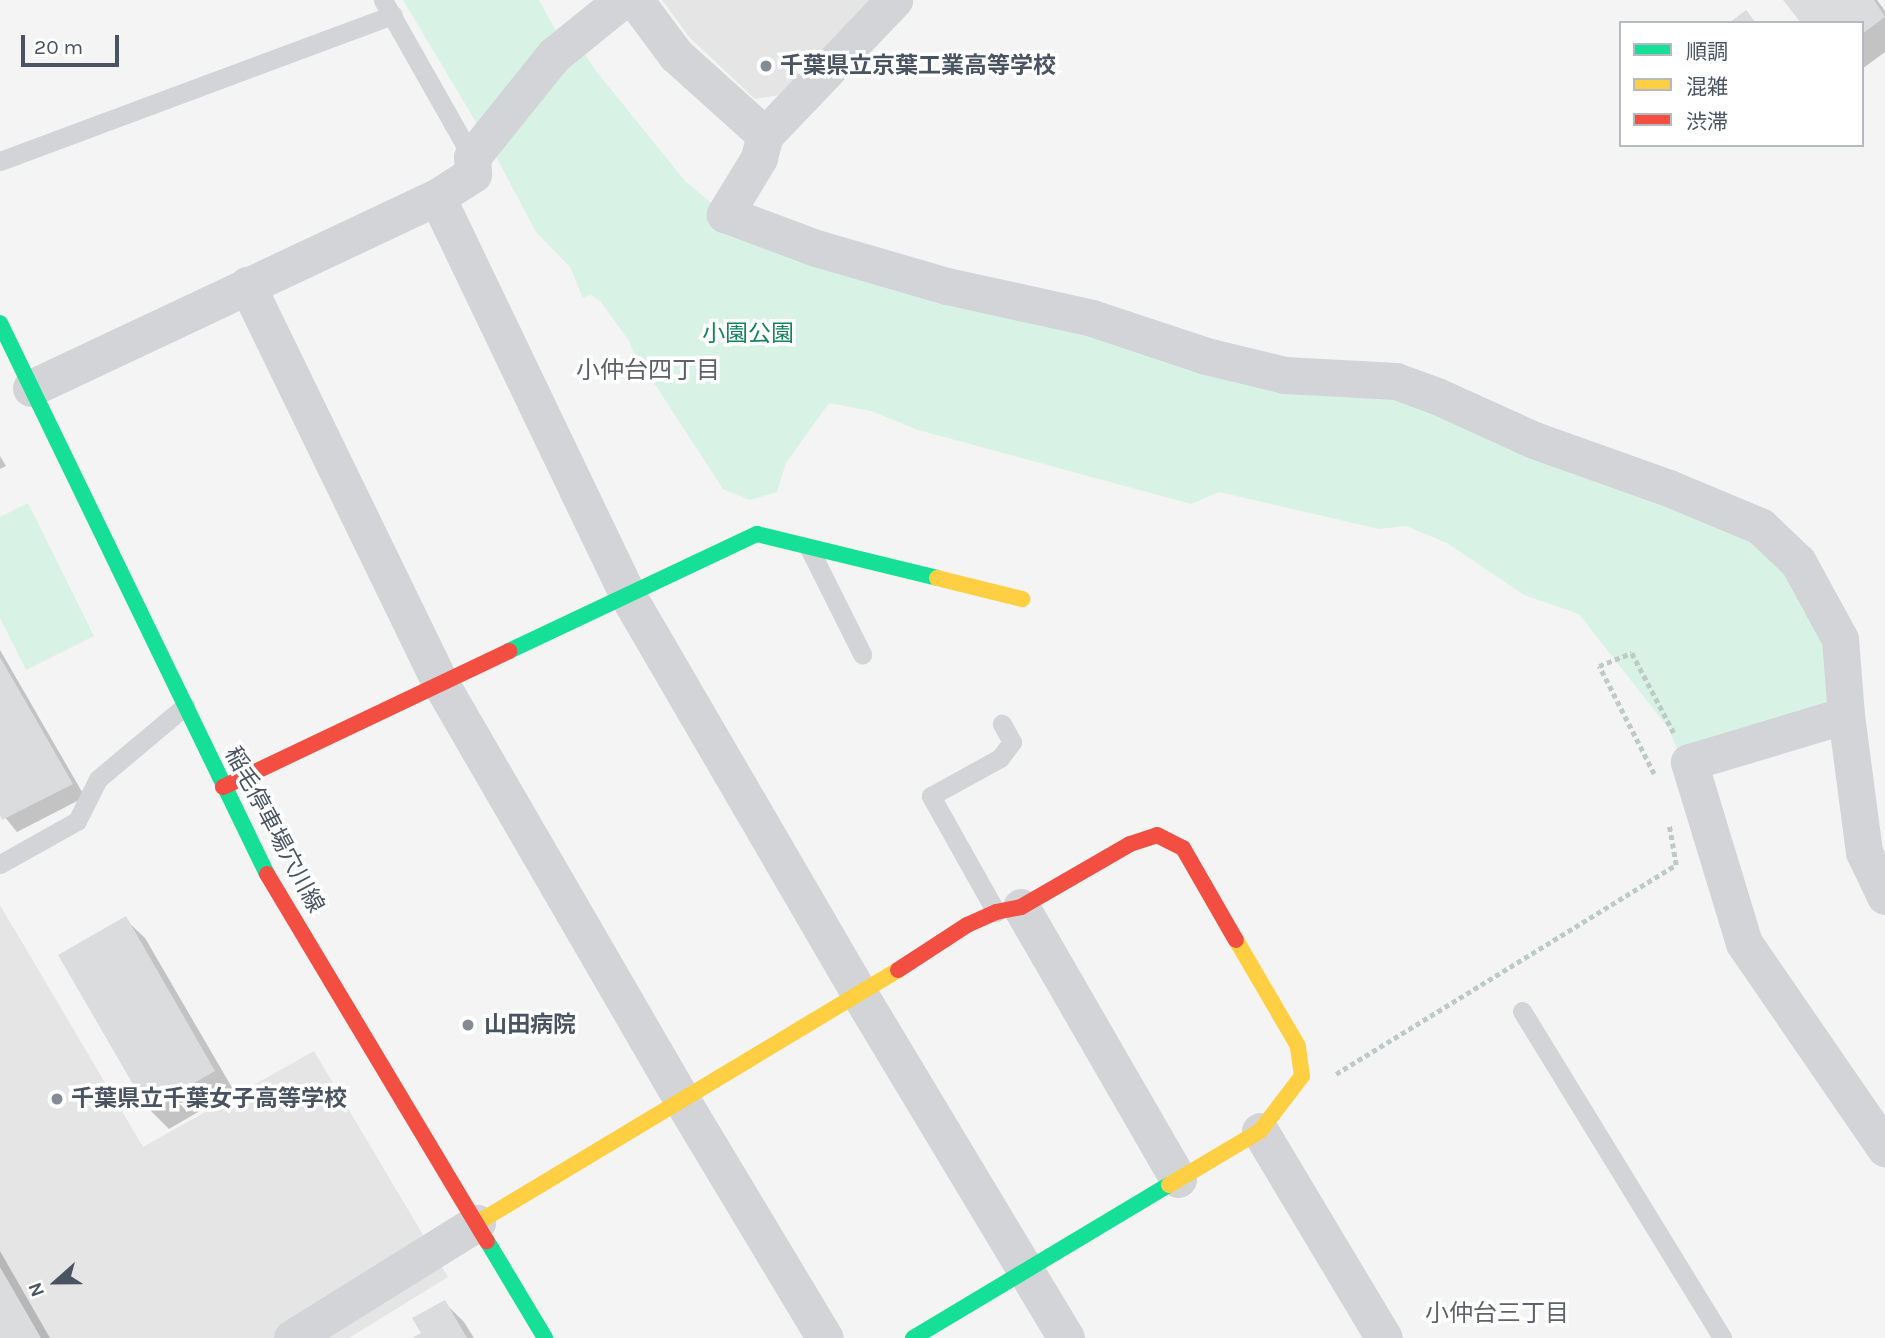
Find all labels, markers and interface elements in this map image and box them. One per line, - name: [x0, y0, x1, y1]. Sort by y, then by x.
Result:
- scale bar: [24, 21, 122, 65]
- legend: [1619, 21, 1864, 147]
- text: 20 m: [34, 35, 83, 59]
- text: 順調: [1686, 40, 1728, 64]
- place label: 千葉県立京葉工業高等学校: [780, 52, 1056, 80]
- marker: 千葉県立京葉工業高等学校: [758, 58, 774, 74]
- text: 混雑: [1686, 75, 1728, 99]
- text: 渋滞: [1686, 110, 1728, 134]
- park label: 小園公園: [702, 320, 794, 348]
- district label: 小仲台四丁目: [576, 357, 720, 385]
- street label: 稲毛停車場穴川線: [219, 742, 329, 918]
- place label: 山田病院: [484, 1011, 576, 1039]
- marker: 山田病院: [458, 1015, 478, 1035]
- place label: 千葉県立千葉女子高等学校: [71, 1085, 347, 1113]
- marker: 千葉県立千葉女子高等学校: [49, 1091, 65, 1107]
- north arrow: [21, 1247, 91, 1317]
- text: N: [24, 1279, 49, 1300]
- district label: 小仲台三丁目: [1425, 1300, 1569, 1328]

